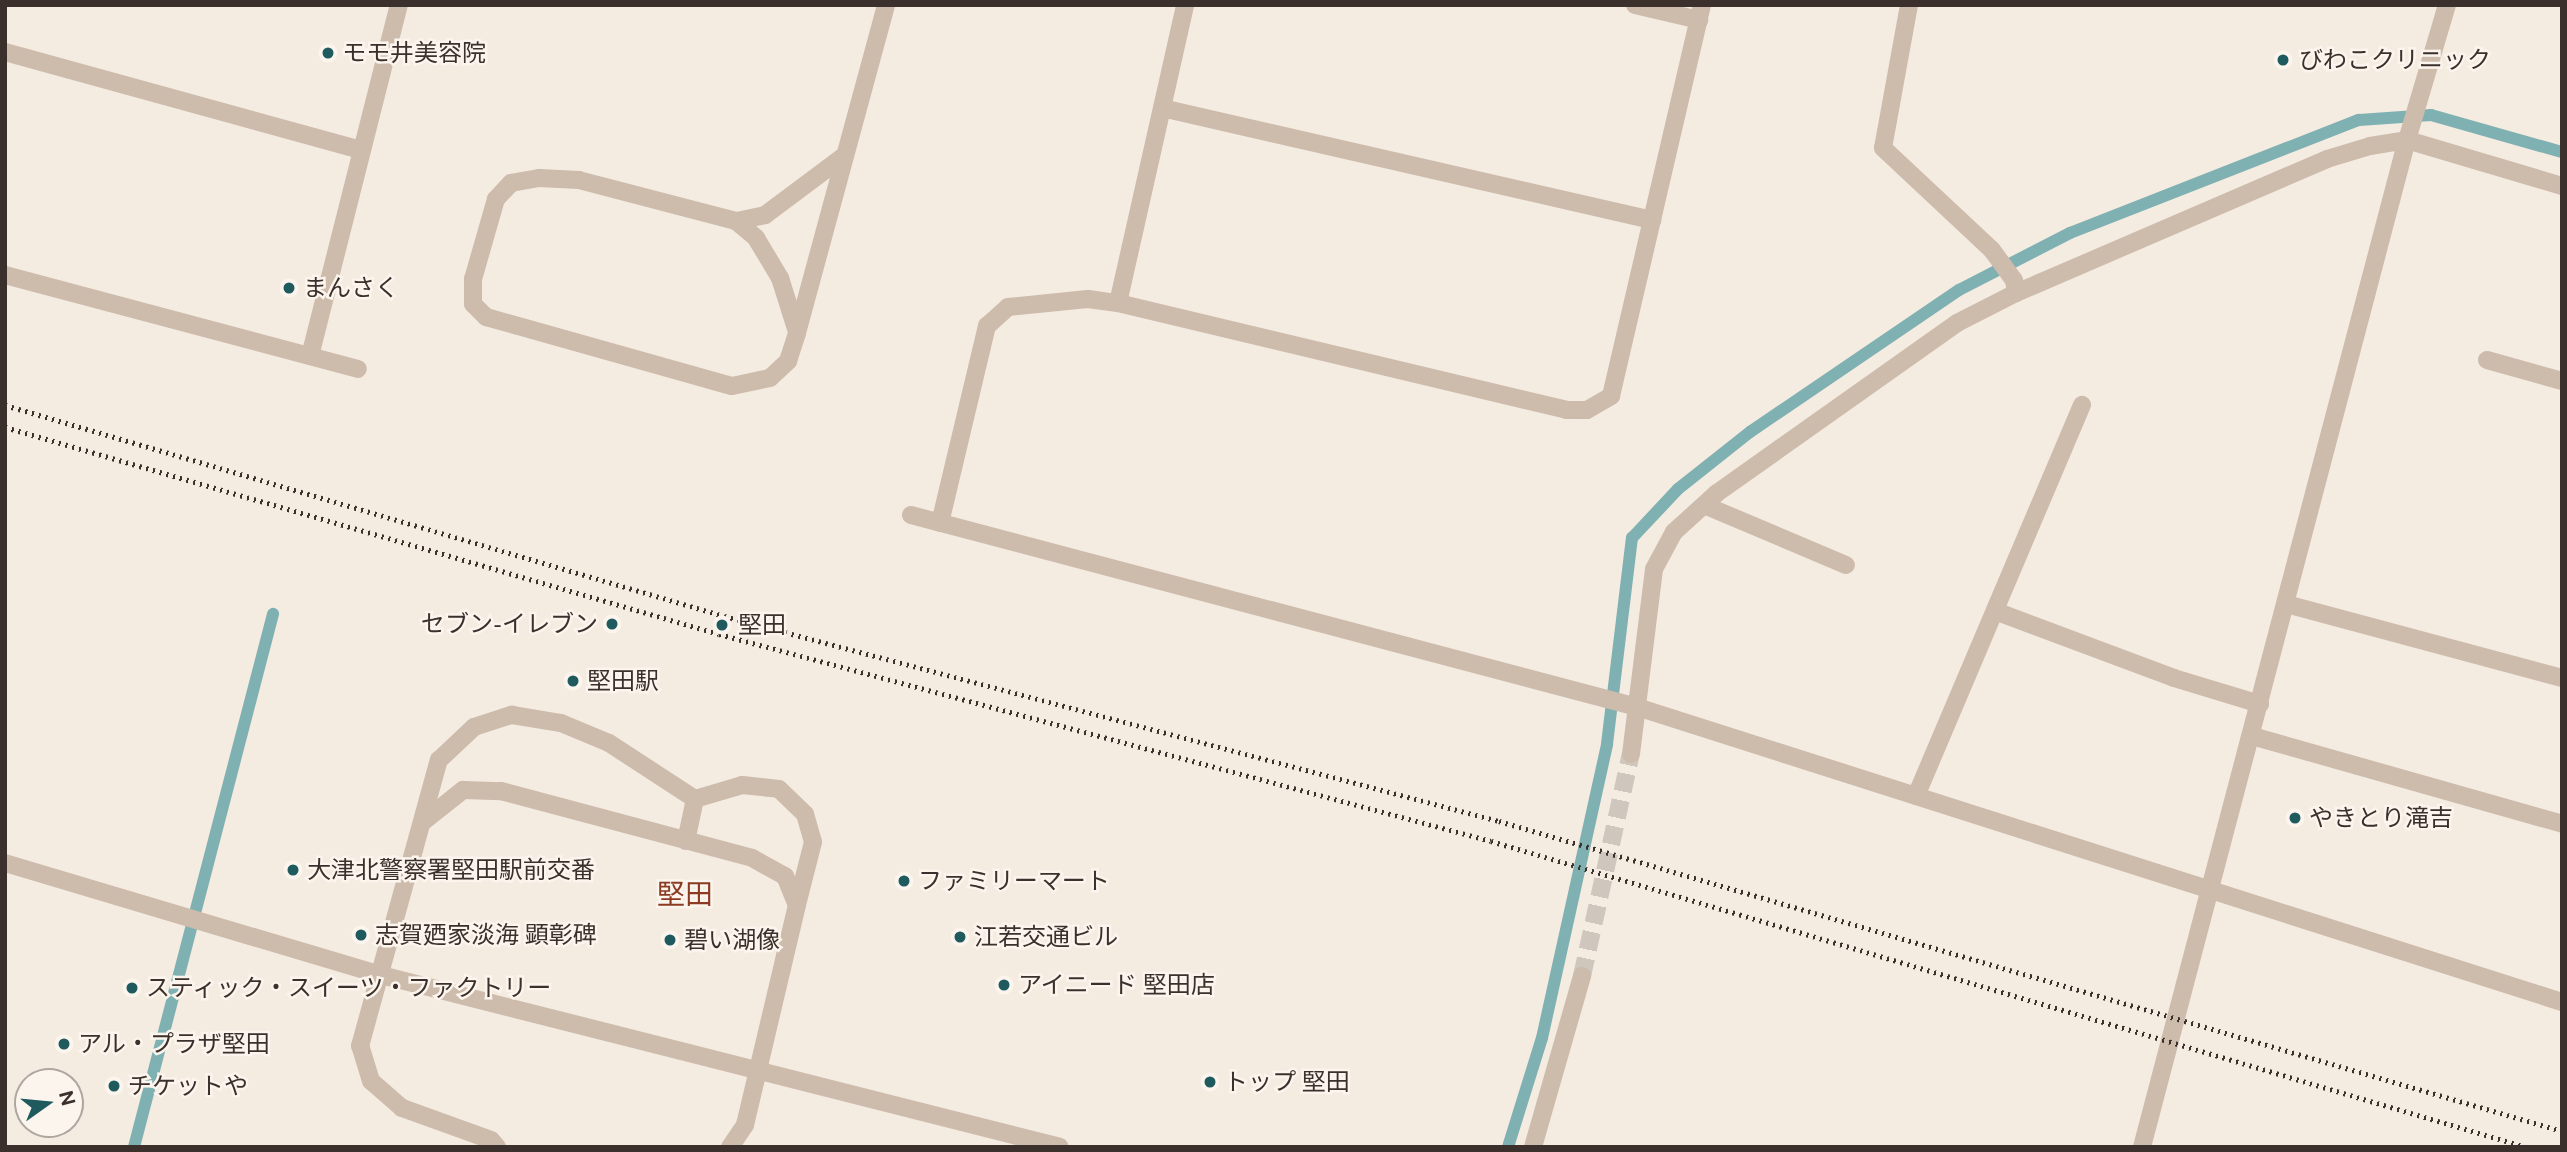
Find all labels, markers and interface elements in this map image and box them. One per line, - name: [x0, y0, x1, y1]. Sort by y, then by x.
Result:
- place label: モモ井美容院: [342, 39, 486, 67]
- marker: モモ井美容院: [320, 45, 336, 61]
- place label: びわこクリニック: [2299, 46, 2491, 74]
- marker: びわこクリニック: [2273, 50, 2293, 70]
- place label: まんさく: [303, 274, 399, 302]
- marker: まんさく: [281, 280, 297, 296]
- place label: セブン-イレブン: [421, 610, 598, 638]
- place label: 堅田: [738, 611, 786, 639]
- marker: 堅田: [712, 615, 732, 635]
- marker: セブン-イレブン: [604, 616, 620, 632]
- place label: 堅田駅: [587, 667, 659, 695]
- marker: 堅田駅: [565, 673, 581, 689]
- place label: やきとり滝吉: [2309, 804, 2453, 832]
- marker: やきとり滝吉: [2287, 810, 2303, 826]
- place label: 大津北警察署堅田駅前交番: [307, 856, 595, 884]
- marker: 大津北警察署堅田駅前交番: [285, 862, 301, 878]
- place label: ファミリーマート: [918, 867, 1110, 895]
- marker: ファミリーマート: [896, 873, 912, 889]
- district label: 堅田: [657, 877, 713, 911]
- place label: 志賀廼家淡海 顕彰碑: [375, 921, 597, 949]
- place label: 江若交通ビル: [974, 923, 1118, 951]
- place label: 碧い湖像: [684, 926, 780, 954]
- marker: 志賀廼家淡海 顕彰碑: [353, 927, 369, 943]
- marker: 江若交通ビル: [952, 929, 968, 945]
- marker: 碧い湖像: [662, 932, 678, 948]
- place label: アイニード 堅田店: [1018, 971, 1216, 999]
- place label: スティック・スイーツ・ファクトリー: [146, 974, 554, 1002]
- marker: アイニード 堅田店: [996, 977, 1012, 993]
- marker: スティック・スイーツ・ファクトリー: [124, 980, 140, 996]
- place label: アル・プラザ堅田: [78, 1030, 270, 1058]
- marker: アル・プラザ堅田: [56, 1036, 72, 1052]
- north arrow: [14, 1068, 84, 1138]
- place label: トップ 堅田: [1224, 1068, 1350, 1096]
- place label: チケットや: [128, 1072, 248, 1100]
- marker: トップ 堅田: [1202, 1074, 1218, 1090]
- marker: チケットや: [106, 1078, 122, 1094]
- text: N: [55, 1088, 80, 1108]

